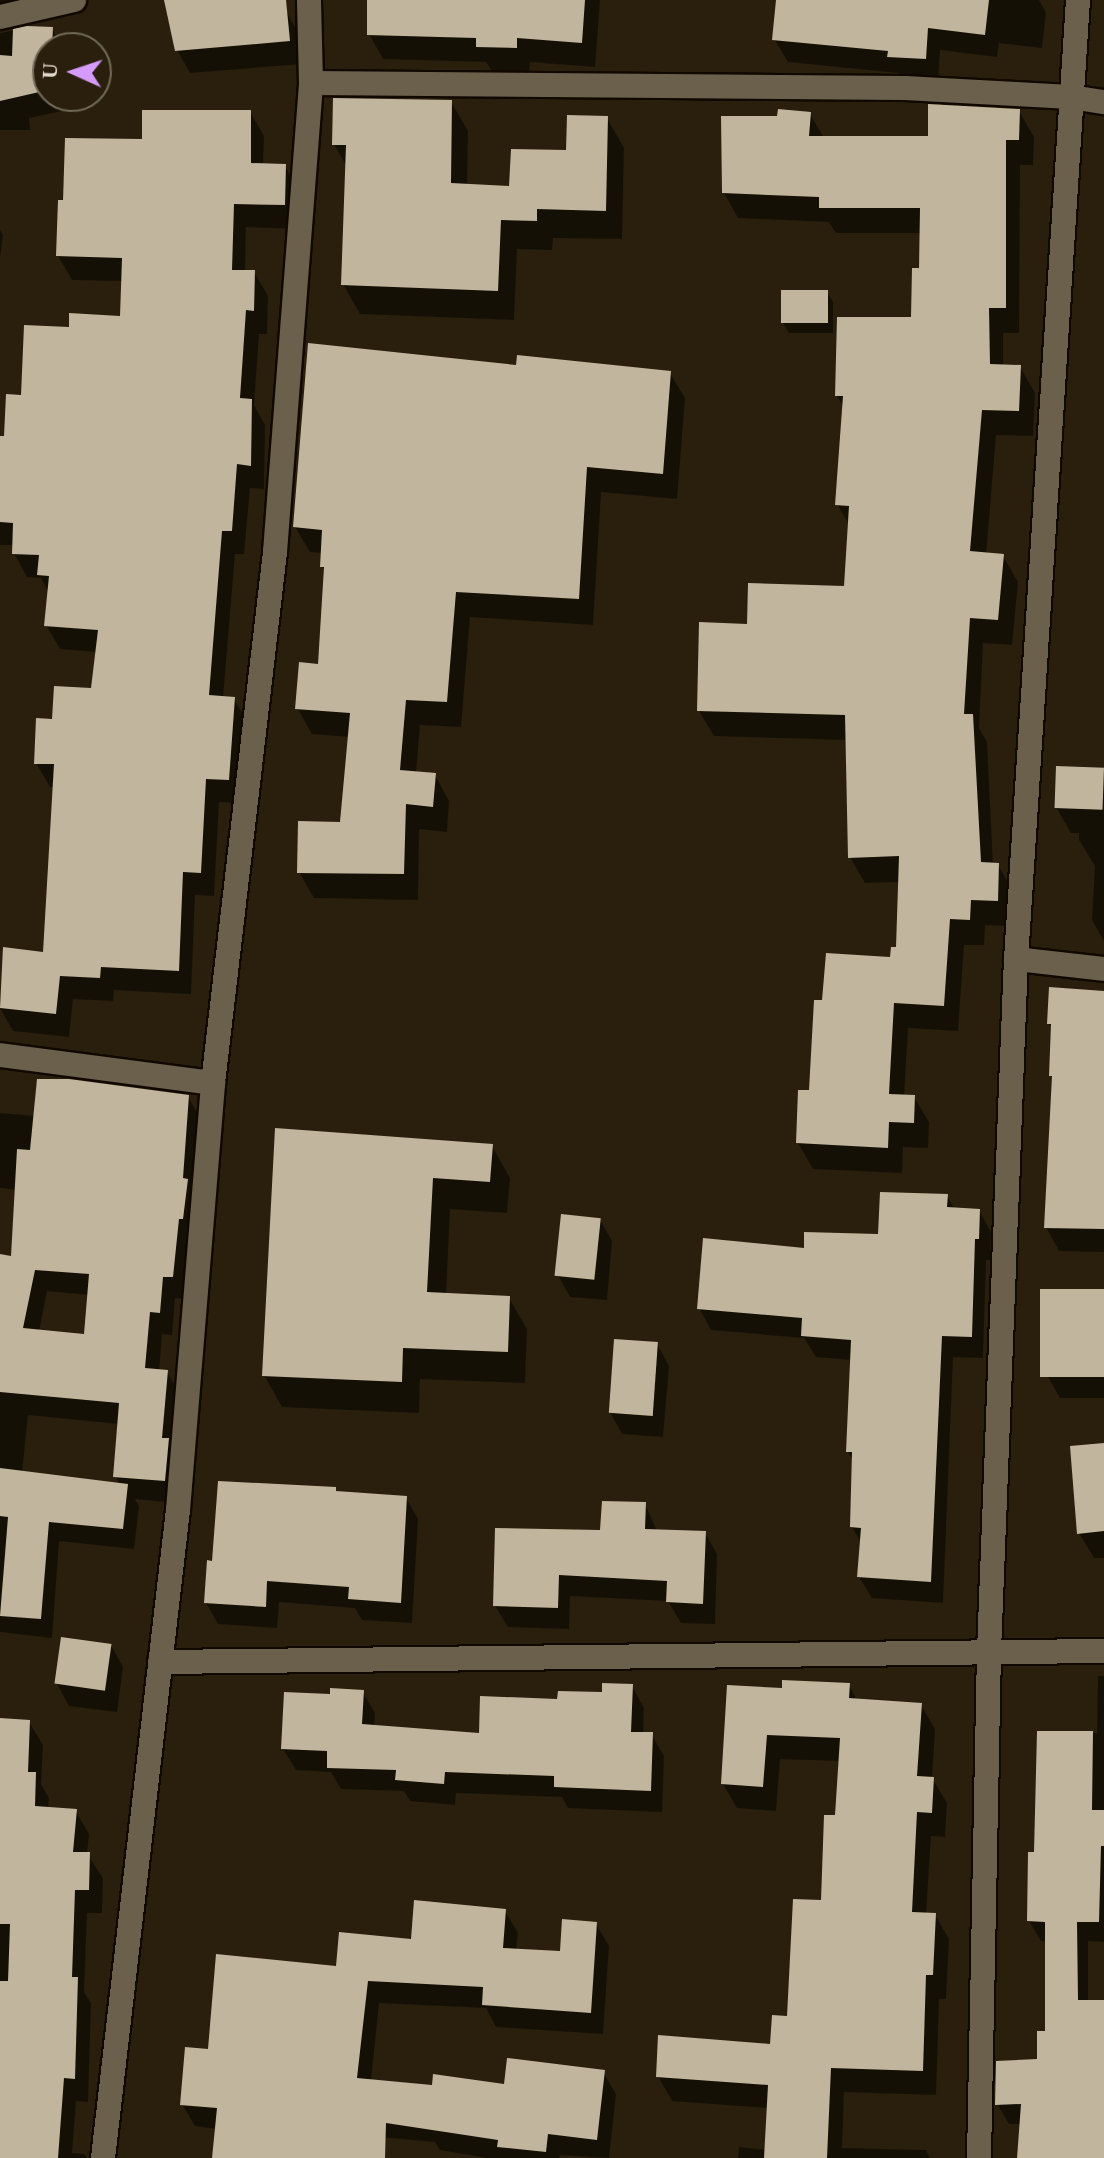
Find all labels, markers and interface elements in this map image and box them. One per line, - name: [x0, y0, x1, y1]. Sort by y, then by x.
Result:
- north arrow: [32, 32, 112, 112]
- text: U: [37, 62, 62, 79]

